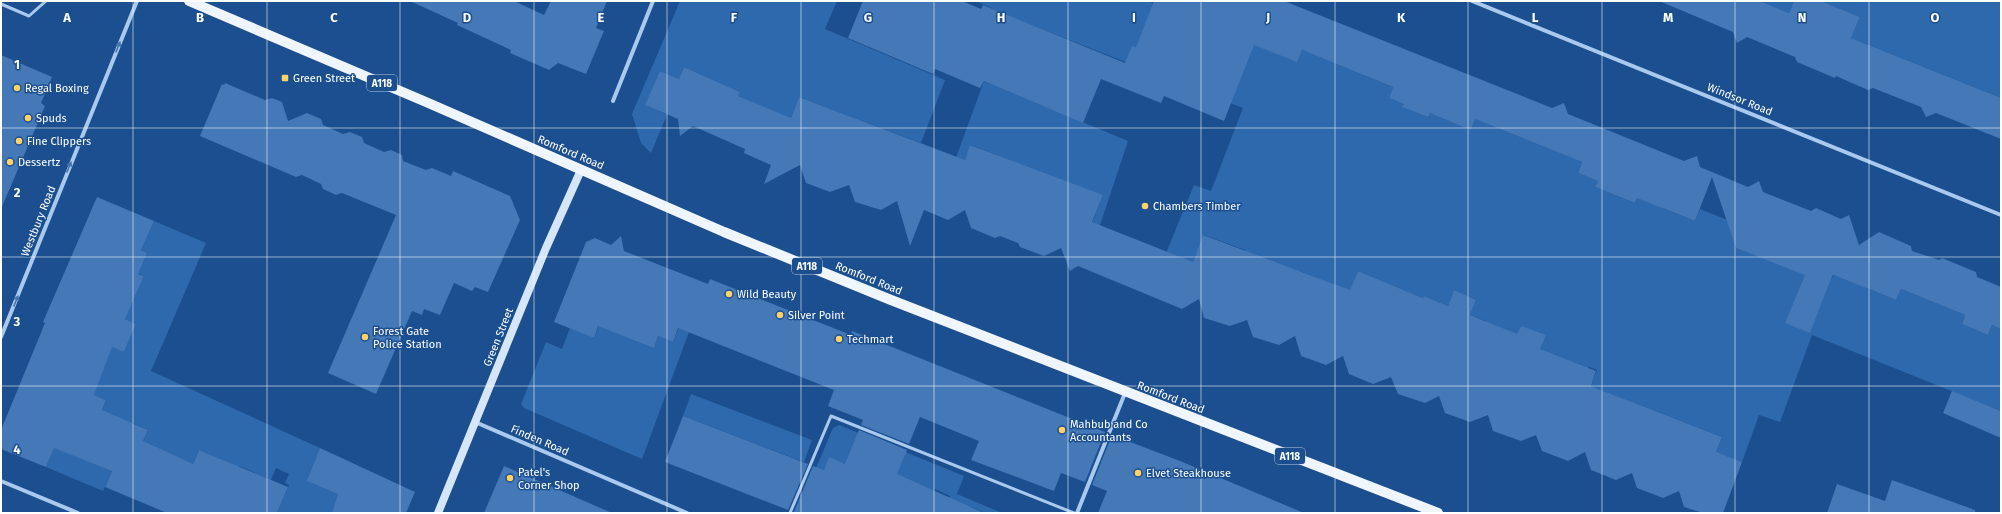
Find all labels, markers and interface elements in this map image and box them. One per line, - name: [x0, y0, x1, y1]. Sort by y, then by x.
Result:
- text: A: [62, 10, 71, 25]
- text: B: [196, 10, 204, 25]
- text: C: [330, 10, 338, 25]
- text: D: [463, 10, 472, 25]
- text: E: [598, 10, 605, 25]
- text: F: [731, 10, 738, 25]
- text: G: [864, 10, 872, 25]
- text: H: [997, 10, 1005, 25]
- text: I: [1132, 10, 1136, 25]
- text: J: [1265, 10, 1270, 25]
- text: K: [1397, 10, 1406, 25]
- text: L: [1532, 10, 1539, 25]
- text: M: [1663, 10, 1673, 25]
- text: N: [1798, 10, 1806, 25]
- text: O: [1931, 10, 1940, 25]
- one-way arrow: [116, 40, 122, 52]
- text: 1: [14, 57, 20, 72]
- place label: Green Street: [293, 72, 355, 85]
- marker: Green Street: [280, 73, 290, 83]
- road number: A118: [367, 75, 397, 91]
- street label: Windsor Road: [1705, 80, 1774, 118]
- place label: Regal Boxing: [25, 82, 89, 95]
- marker: Regal Boxing: [12, 83, 22, 93]
- place label: Spuds: [36, 112, 67, 125]
- marker: Spuds: [23, 113, 33, 123]
- street label: Romford Road: [536, 133, 606, 172]
- place label: Fine Clippers: [27, 135, 91, 148]
- marker: Fine Clippers: [14, 136, 24, 146]
- place label: Dessertz: [18, 156, 60, 169]
- marker: Dessertz: [5, 157, 15, 167]
- one-way arrow: [67, 161, 73, 173]
- street label: Westbury Road: [18, 184, 59, 258]
- text: 2: [14, 185, 21, 200]
- place label: Chambers Timber: [1153, 200, 1241, 213]
- marker: Chambers Timber: [1140, 201, 1150, 211]
- road number: A118: [792, 258, 822, 274]
- street label: Romford Road: [833, 259, 904, 298]
- place label: Wild Beauty: [737, 288, 797, 301]
- marker: Wild Beauty: [724, 289, 734, 299]
- one-way arrow: [13, 294, 19, 306]
- street label: Green Street: [481, 306, 516, 368]
- place label: Silver Point: [788, 309, 845, 322]
- marker: Silver Point: [775, 310, 785, 320]
- text: 3: [13, 314, 21, 329]
- place label: Forest Gate Police Station: [373, 325, 442, 351]
- marker: Forest Gate Police Station: [360, 332, 370, 342]
- place label: Techmart: [847, 333, 893, 346]
- marker: Techmart: [834, 334, 844, 344]
- street label: Romford Road: [1135, 379, 1206, 416]
- place label: Mahbub and Co Accountants: [1070, 418, 1148, 444]
- street label: Finden Road: [509, 422, 571, 459]
- marker: Mahbub and Co Accountants: [1057, 425, 1067, 435]
- text: 4: [13, 442, 21, 457]
- road number: A118: [1275, 448, 1305, 464]
- place label: Patel's Corner Shop: [518, 466, 580, 492]
- place label: Elvet Steakhouse: [1146, 467, 1231, 480]
- marker: Elvet Steakhouse: [1133, 468, 1143, 478]
- marker: Patel's Corner Shop: [505, 473, 515, 483]

